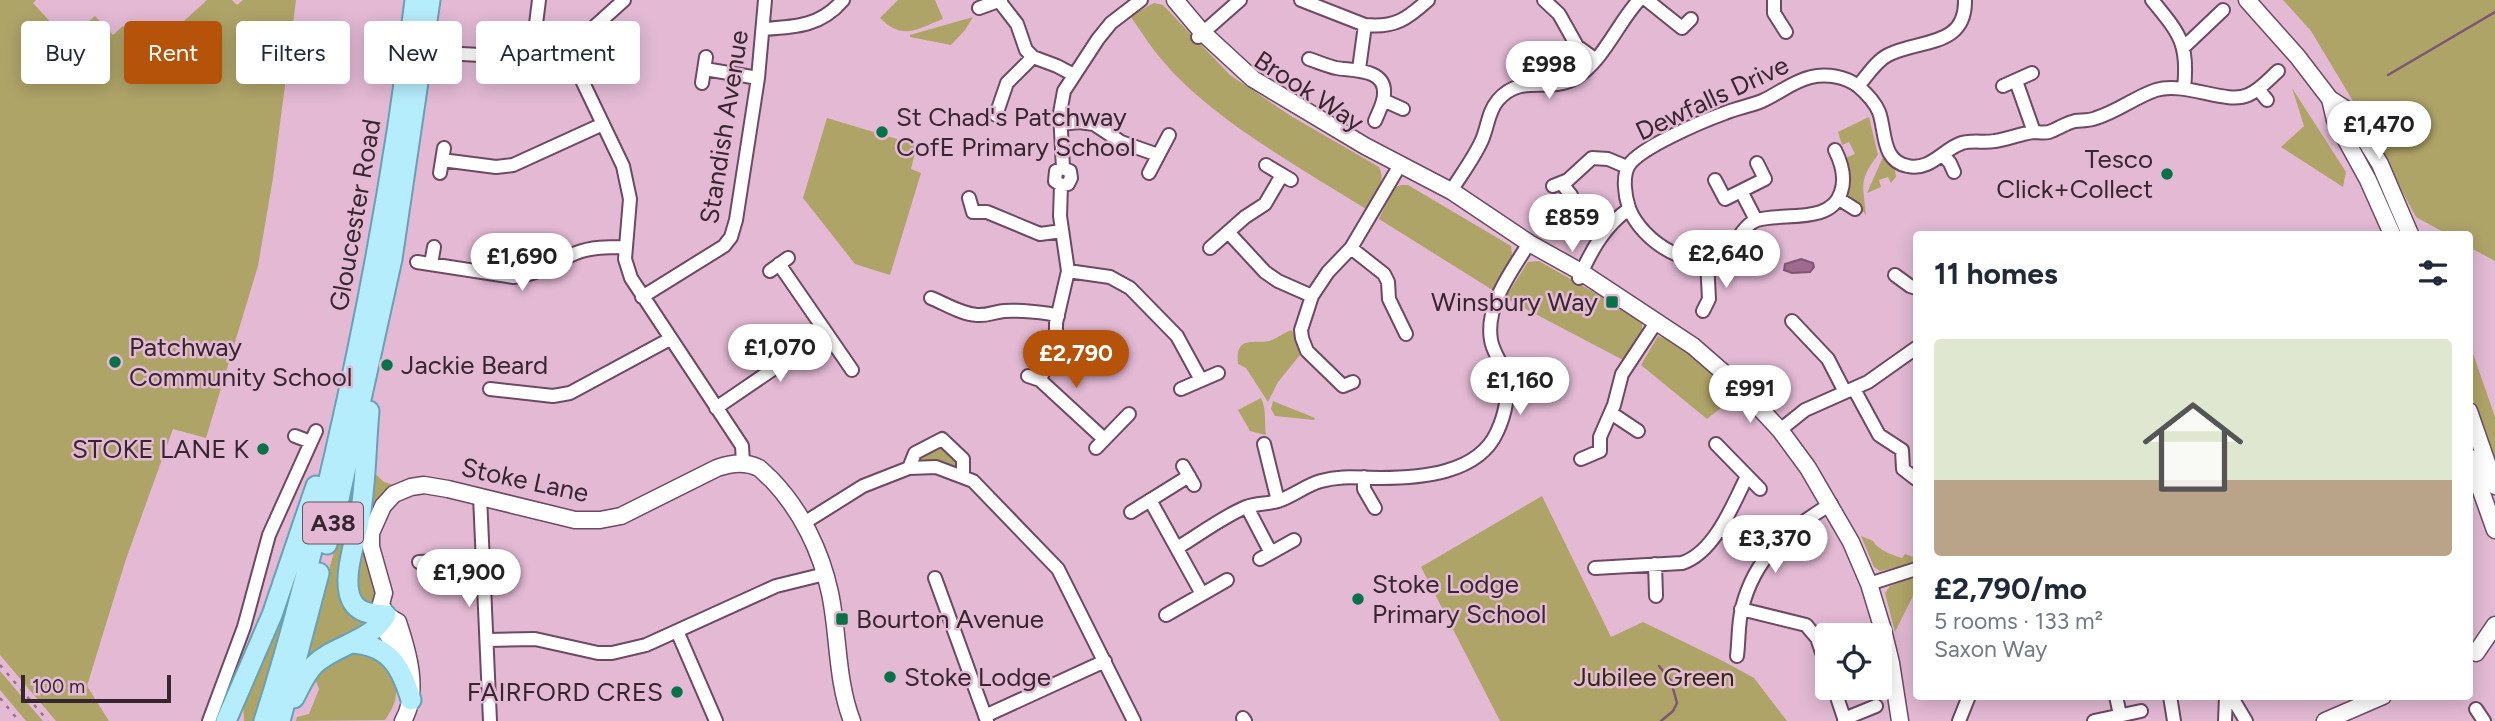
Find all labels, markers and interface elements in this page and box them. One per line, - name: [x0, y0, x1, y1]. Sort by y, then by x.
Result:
- chip: Buy: [21, 21, 110, 84]
- chip: Rent: [124, 21, 222, 84]
- chip: Filters: [236, 21, 350, 84]
- chip: New: [364, 21, 462, 84]
- chip: Apartment: [476, 21, 640, 84]
- street label: Standish Avenue: [693, 28, 755, 226]
- pin: £998: [1508, 42, 1590, 101]
- street label: Brook Way: [1248, 44, 1370, 139]
- street label: Dewfalls Drive: [1630, 49, 1794, 147]
- text: £998: [1522, 50, 1576, 78]
- place label: St Chad's Patchway CofE Primary School: [896, 101, 1136, 163]
- pin: £1,470: [2322, 102, 2436, 161]
- text: £1,470: [2343, 110, 2415, 138]
- street label: Gloucester Road: [322, 116, 388, 314]
- marker: St Chad's Patchway CofE Primary School: [874, 124, 890, 140]
- place label: Tesco Click+Collect: [1996, 143, 2153, 205]
- marker: Tesco Click+Collect: [2159, 166, 2175, 182]
- pin: £859: [1531, 194, 1613, 254]
- text: £859: [1545, 203, 1599, 231]
- pin: £2,640: [1669, 230, 1783, 290]
- pin: £1,690: [465, 233, 579, 293]
- text: £2,640: [1688, 239, 1764, 267]
- text: £1,690: [487, 242, 557, 270]
- icon: filters: [2414, 254, 2452, 292]
- text: 11 homes: [1934, 255, 2058, 292]
- place label: Winsbury Way: [1431, 286, 1598, 318]
- marker: Winsbury Way: [1604, 294, 1620, 310]
- pin: £1,070: [723, 324, 837, 384]
- pin: £2,790: [1019, 330, 1133, 390]
- place label: Patchway Community School: [129, 331, 352, 393]
- text: £1,070: [744, 333, 816, 361]
- text: £2,790: [1039, 339, 1113, 367]
- place label: Jackie Beard: [401, 349, 548, 381]
- marker: Patchway Community School: [107, 354, 123, 370]
- marker: Jackie Beard: [379, 357, 395, 373]
- pin: £1,160: [1463, 358, 1577, 417]
- text: £1,160: [1486, 366, 1554, 394]
- pin: £991: [1709, 366, 1791, 425]
- text: £991: [1725, 374, 1775, 402]
- icon: home: [2130, 384, 2256, 510]
- place label: STOKE LANE K: [72, 433, 249, 465]
- marker: STOKE LANE K: [255, 441, 271, 457]
- street label: Stoke Lane: [458, 451, 592, 509]
- road number: A38: [303, 502, 363, 544]
- pin: £3,370: [1718, 516, 1832, 575]
- text: £3,370: [1739, 524, 1811, 552]
- pin: £1,900: [412, 550, 526, 609]
- text: £1,900: [433, 558, 505, 586]
- place label: Stoke Lodge Primary School: [1372, 568, 1546, 630]
- text: £2,790/mo: [1934, 570, 2087, 607]
- marker: Stoke Lodge Primary School: [1350, 591, 1366, 607]
- place label: Bourton Avenue: [856, 603, 1044, 635]
- text: 5 rooms · 133 m²: [1934, 607, 2103, 635]
- marker: Bourton Avenue: [834, 611, 850, 627]
- map controls: [1815, 623, 1892, 700]
- button: locate: [1815, 623, 1892, 700]
- text: Saxon Way: [1934, 635, 2047, 663]
- place label: Stoke Lodge: [904, 661, 1051, 693]
- park label: Jubilee Green: [1573, 661, 1735, 693]
- marker: Stoke Lodge: [882, 669, 898, 685]
- scale bar: [21, 672, 172, 704]
- text: 100 m: [32, 675, 85, 698]
- place label: FAIRFORD CRES: [467, 676, 663, 708]
- marker: FAIRFORD CRES: [669, 684, 685, 700]

